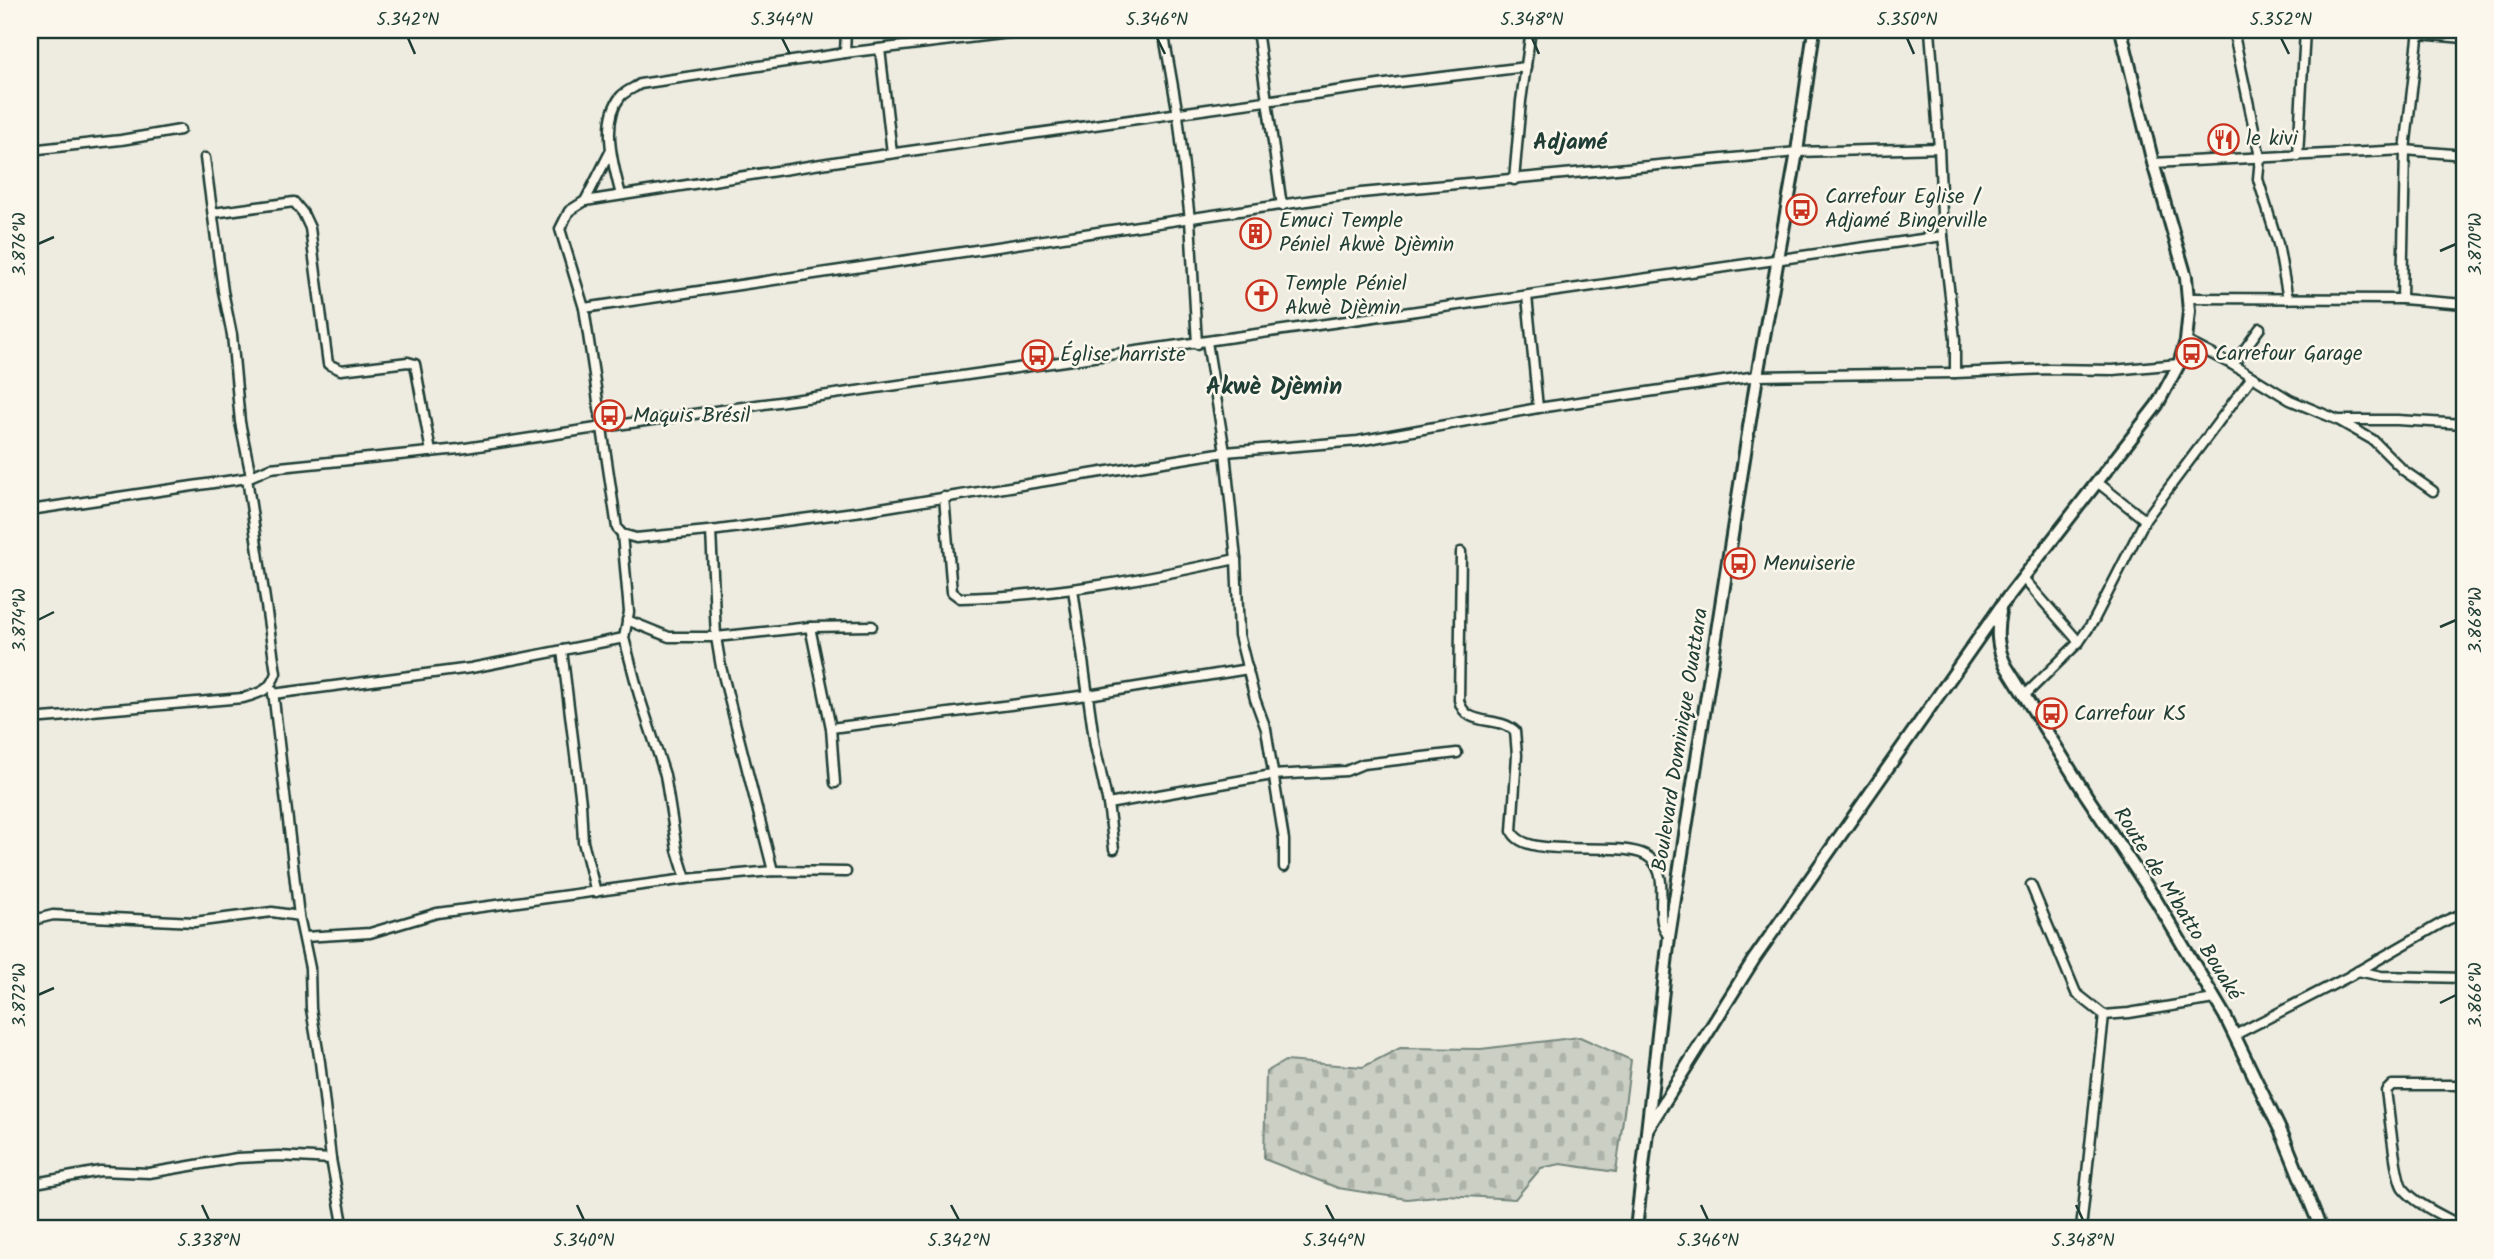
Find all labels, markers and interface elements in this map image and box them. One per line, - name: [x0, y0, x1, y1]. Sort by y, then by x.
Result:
- text: 5.342°N: [377, 6, 439, 35]
- text: 5.344°N: [751, 6, 813, 35]
- text: 5.346°N: [1126, 6, 1188, 35]
- text: 5.348°N: [1500, 6, 1564, 35]
- text: 5.350°N: [1876, 6, 1938, 35]
- text: 5.352°N: [2250, 6, 2312, 35]
- restaurant icon: le kivi: [2206, 122, 2240, 156]
- place label: le kivi: [2246, 123, 2299, 156]
- district label: Adjamé: [1533, 125, 1608, 161]
- place label: Carrefour Eglise / Adjamé Bingerville: [1825, 181, 1988, 238]
- bus stop icon: Carrefour Eglise / Adjamé Bingerville: [1785, 192, 1819, 226]
- place label: Emuci Temple Péniel Akwè Djèmin: [1279, 205, 1454, 262]
- text: 3.876°W: [6, 212, 35, 276]
- text: 3.870°W: [2462, 213, 2491, 275]
- building icon: Emuci Temple Péniel Akwè Djèmin: [1239, 216, 1273, 250]
- place label: Temple Péniel Akwè Djèmin: [1285, 268, 1407, 325]
- church icon: Temple Péniel Akwè Djèmin: [1245, 279, 1279, 313]
- bus stop icon: Carrefour Garage: [2175, 337, 2209, 371]
- bus stop icon: Église harriste: [1020, 338, 1054, 372]
- place label: Carrefour Garage: [2215, 338, 2363, 371]
- place label: Église harriste: [1060, 339, 1186, 372]
- district label: Akwè Djèmin: [1206, 368, 1342, 407]
- bus stop icon: Maquis Brésil: [593, 399, 627, 433]
- place label: Maquis Brésil: [633, 400, 750, 433]
- bus stop icon: Menuiserie: [1723, 547, 1757, 581]
- place label: Menuiserie: [1763, 548, 1856, 581]
- text: 3.868°W: [2462, 587, 2491, 653]
- text: 3.874°W: [6, 588, 35, 652]
- street label: Boulevard Dominique Ouattara: [1644, 606, 1718, 874]
- bus stop icon: Carrefour KS: [2034, 697, 2068, 731]
- place label: Carrefour KS: [2074, 698, 2186, 731]
- street label: Route de M'batto Bouaké: [2104, 801, 2250, 1008]
- text: 3.866°W: [2462, 962, 2491, 1028]
- text: 3.872°W: [6, 963, 35, 1027]
- text: 5.338°N: [177, 1227, 241, 1256]
- text: 5.340°N: [553, 1227, 615, 1256]
- text: 5.342°N: [928, 1227, 990, 1256]
- text: 5.344°N: [1303, 1227, 1365, 1256]
- text: 5.346°N: [1677, 1227, 1739, 1256]
- text: 5.348°N: [2051, 1227, 2115, 1256]

